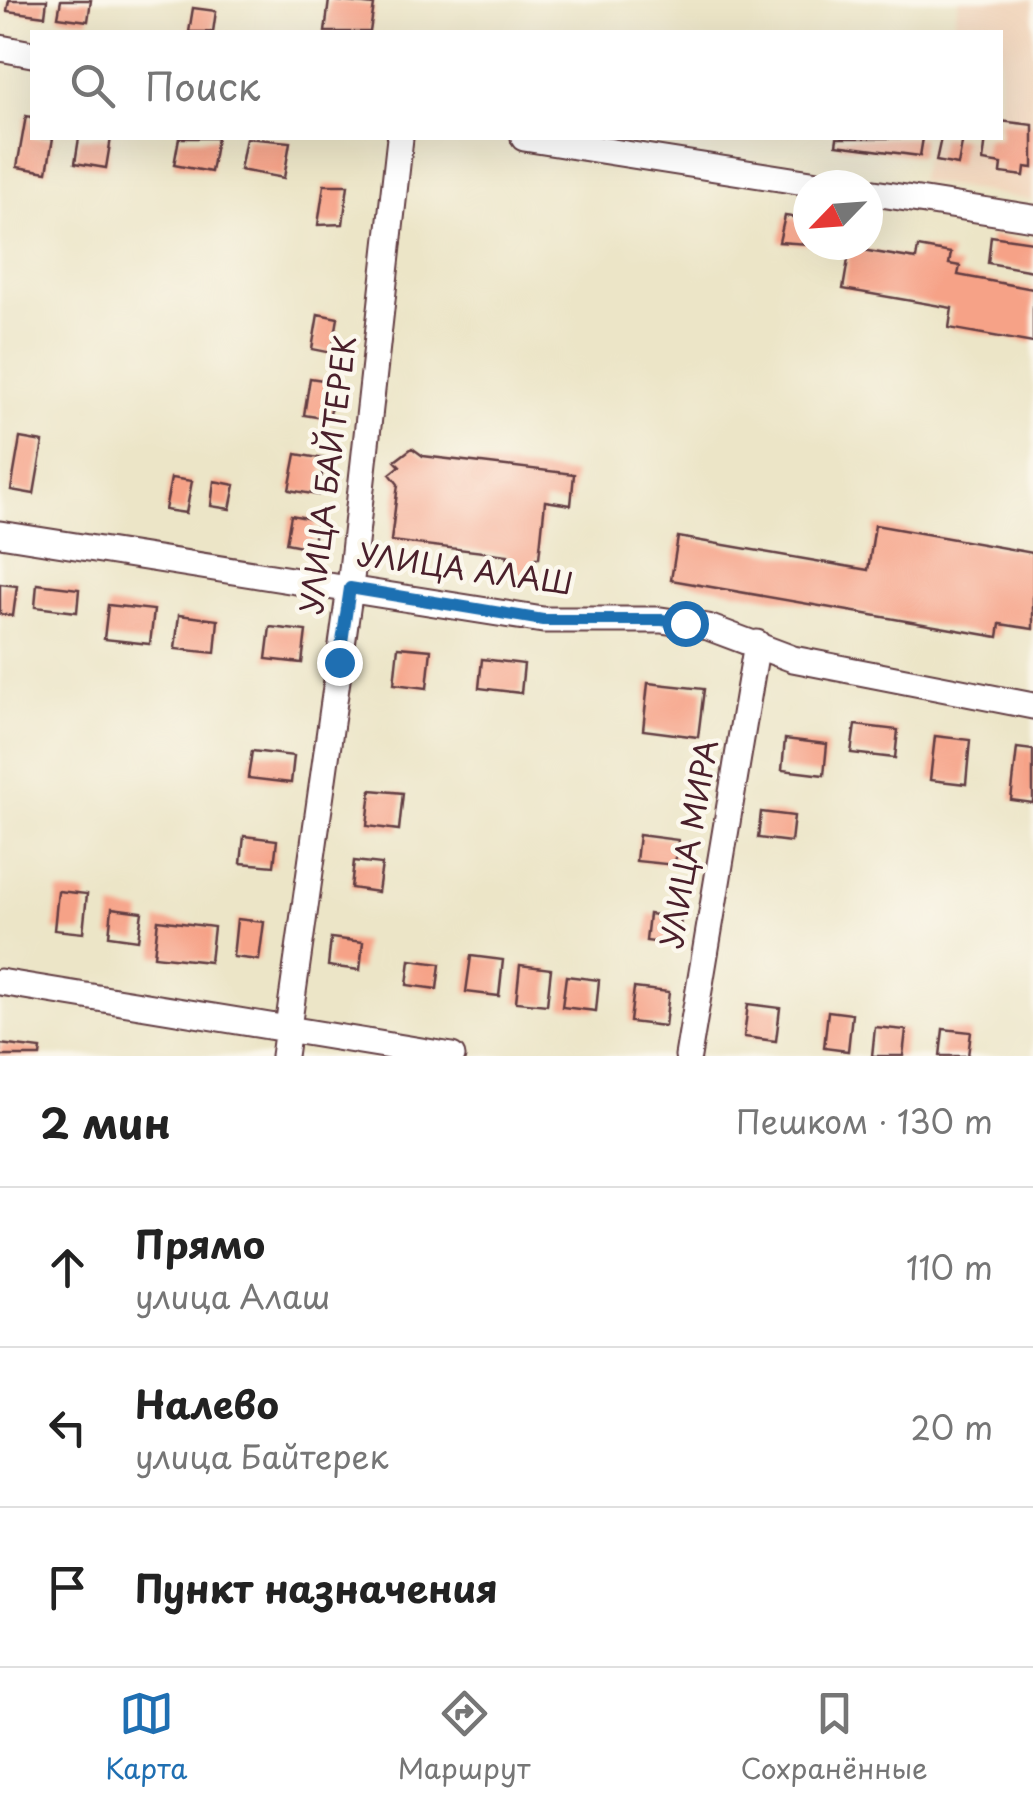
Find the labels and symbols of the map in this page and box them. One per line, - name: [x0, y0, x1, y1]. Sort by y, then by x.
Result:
- north arrow: [793, 170, 883, 260]
- street label: УЛИЦА БАЙТЕРЕК: [287, 333, 366, 617]
- street label: УЛИЦА АЛАШ: [355, 530, 576, 605]
- route start: [663, 601, 709, 647]
- route end: [317, 640, 363, 686]
- street label: УЛИЦА МИРА: [647, 736, 728, 951]

